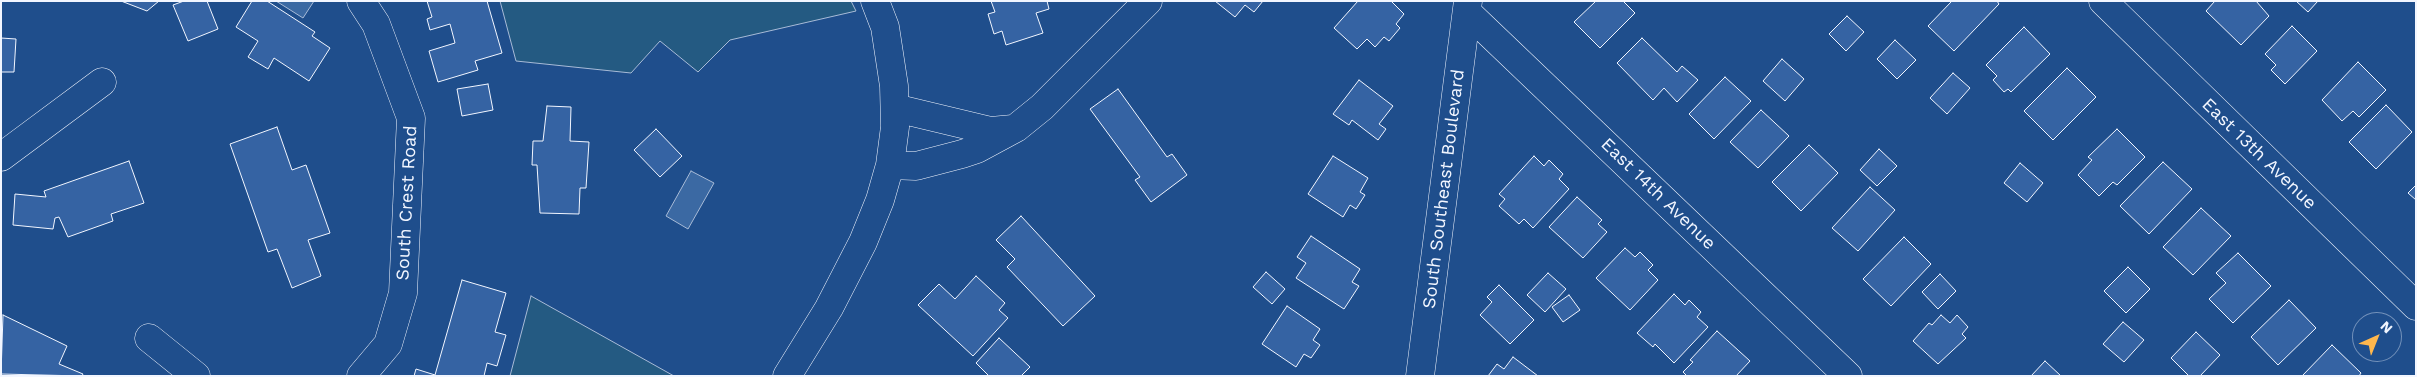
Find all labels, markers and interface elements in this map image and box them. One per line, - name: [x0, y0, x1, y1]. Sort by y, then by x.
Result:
- street label: South Southeast Boulevard: [1419, 68, 1469, 310]
- street label: East 13th Avenue: [2197, 94, 2321, 214]
- street label: South Crest Road: [392, 125, 422, 281]
- street label: East 14th Avenue: [1596, 134, 1720, 254]
- north arrow: [2352, 312, 2402, 362]
- text: N: [2377, 318, 2396, 336]

